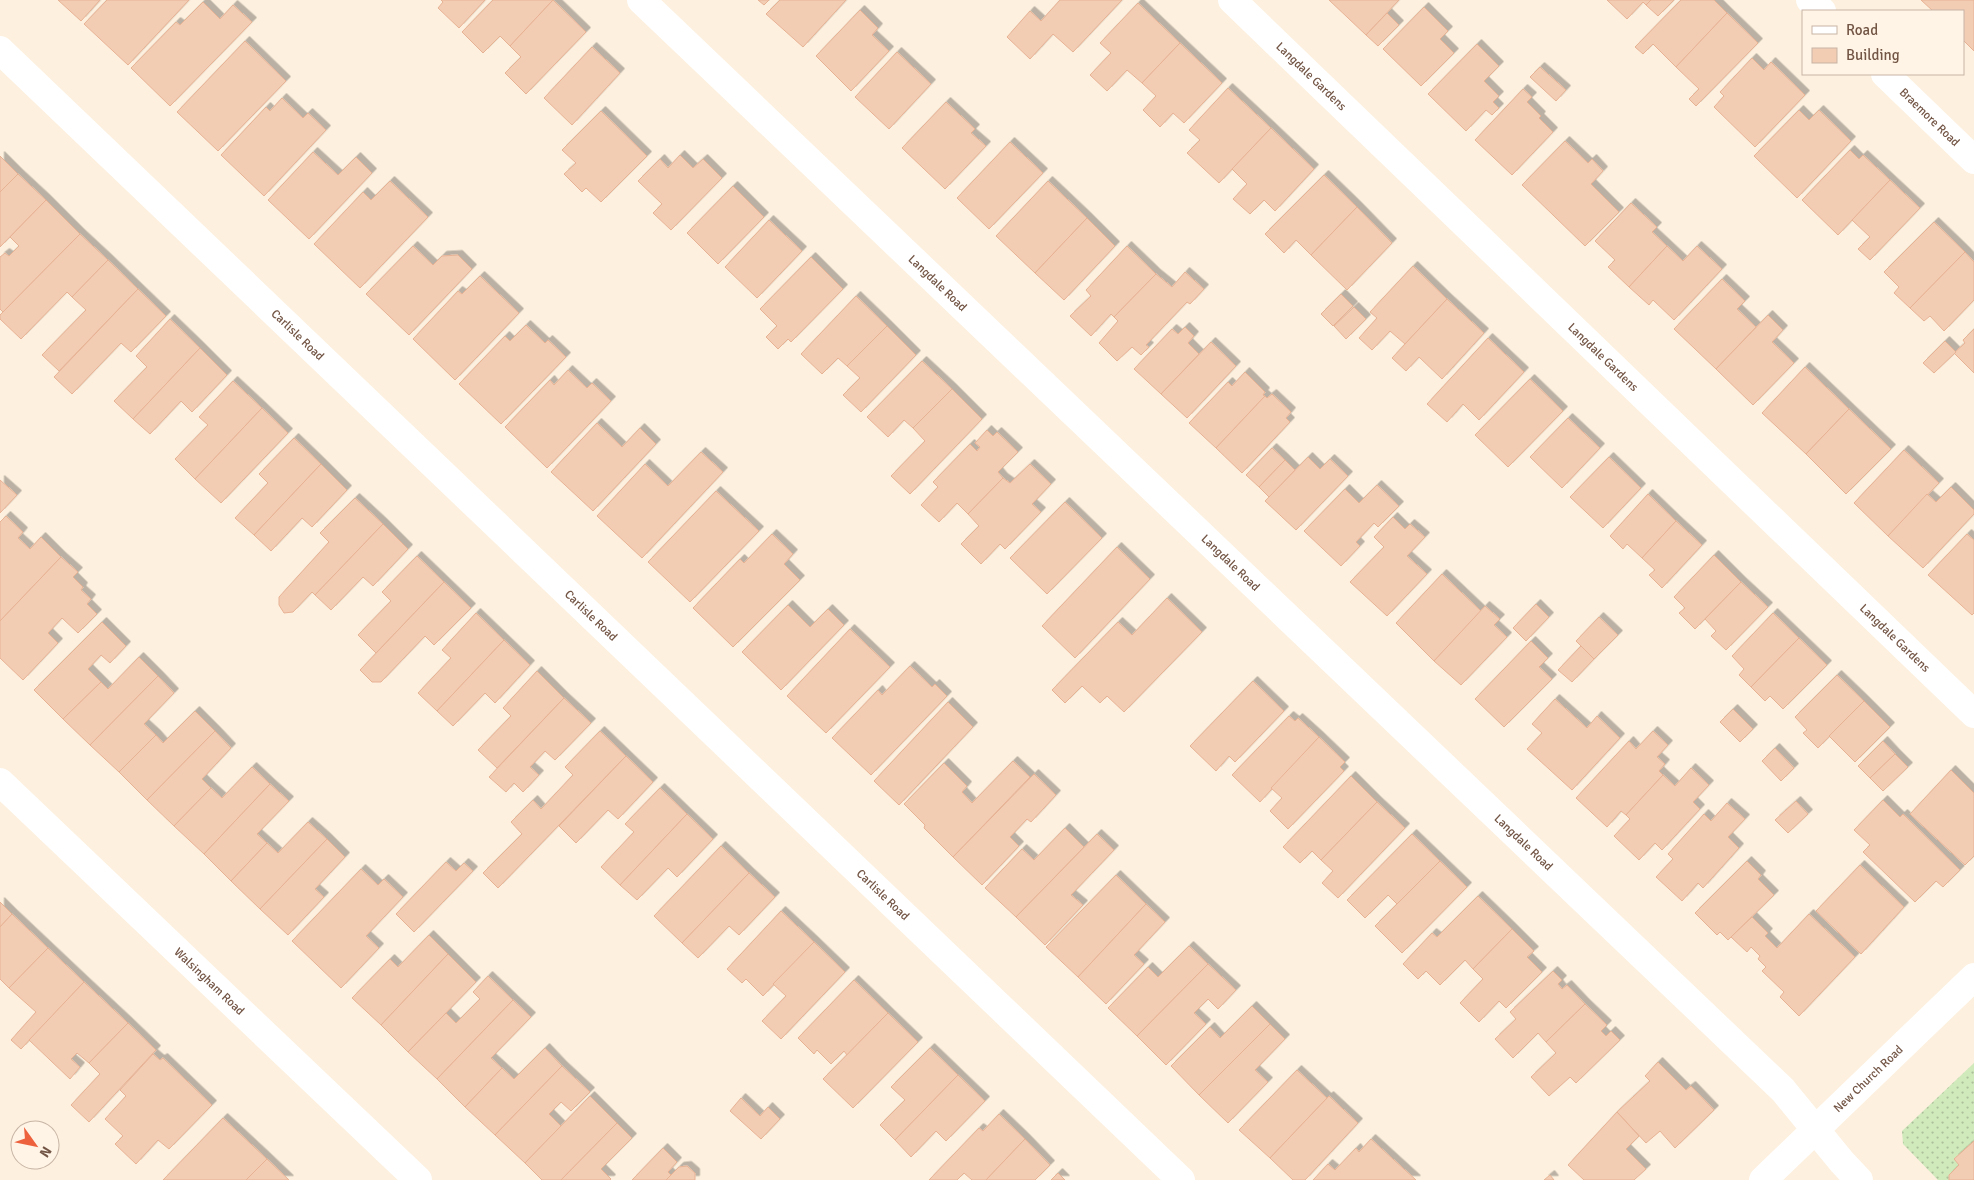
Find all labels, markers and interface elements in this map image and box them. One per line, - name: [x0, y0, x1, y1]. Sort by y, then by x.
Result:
- legend: [1802, 10, 1964, 75]
- text: Road: [1846, 21, 1878, 39]
- street label: Langdale Gardens: [1273, 39, 1349, 114]
- text: Building: [1846, 46, 1900, 64]
- street label: Braemore Road: [1896, 85, 1962, 150]
- street label: Langdale Road: [905, 252, 970, 315]
- street label: Carlisle Road: [268, 306, 327, 364]
- street label: Langdale Gardens: [1564, 320, 1641, 395]
- street label: Langdale Road: [1198, 532, 1263, 595]
- street label: Carlisle Road: [561, 587, 620, 645]
- street label: Langdale Gardens: [1856, 601, 1933, 676]
- street label: Langdale Road: [1491, 811, 1556, 874]
- street label: Carlisle Road: [853, 866, 912, 924]
- street label: Walsingham Road: [171, 945, 247, 1019]
- street label: New Church Road: [1831, 1042, 1906, 1116]
- north arrow: [10, 1120, 60, 1170]
- text: N: [36, 1143, 55, 1161]

